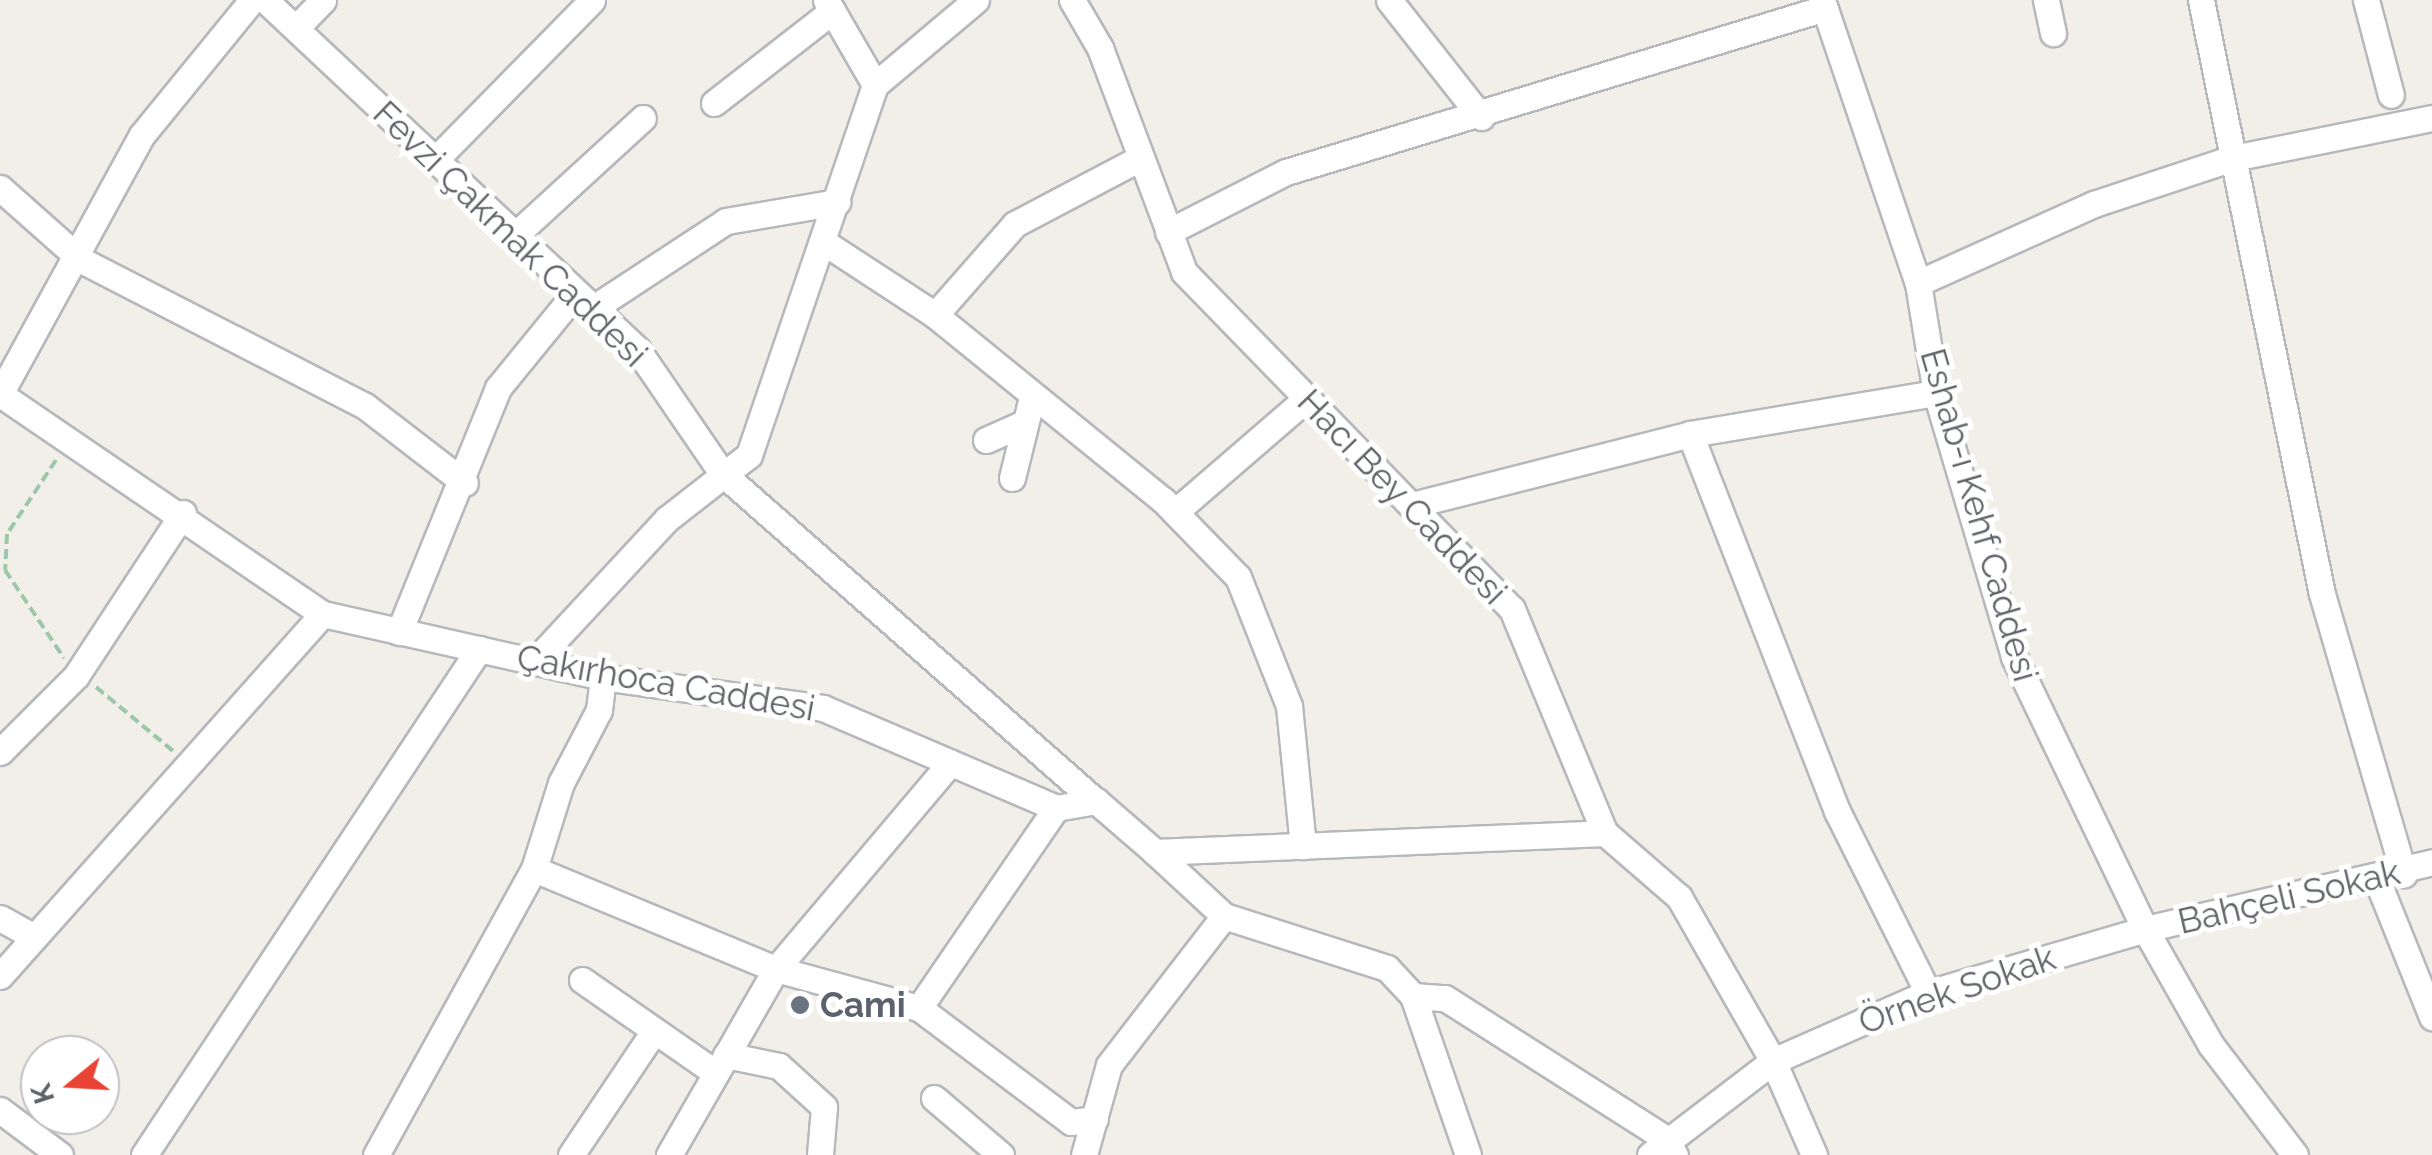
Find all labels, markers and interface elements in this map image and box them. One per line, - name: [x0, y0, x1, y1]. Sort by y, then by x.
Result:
- street label: Fevzi Çakmak Caddesi: [364, 92, 656, 376]
- street label: Eshab-ı Kehf Caddesi: [1911, 343, 2047, 687]
- street label: Hacı Bey Caddesi: [1288, 380, 1516, 614]
- street label: Çakırhoca Caddesi: [514, 636, 818, 730]
- street label: Bahçeli Sokak: [2174, 851, 2404, 943]
- street label: Örnek Sokak: [1853, 937, 2061, 1043]
- place label: Cami: [820, 984, 906, 1026]
- marker: Cami: [789, 994, 811, 1016]
- north arrow: [20, 1035, 120, 1135]
- text: K: [24, 1080, 61, 1108]

